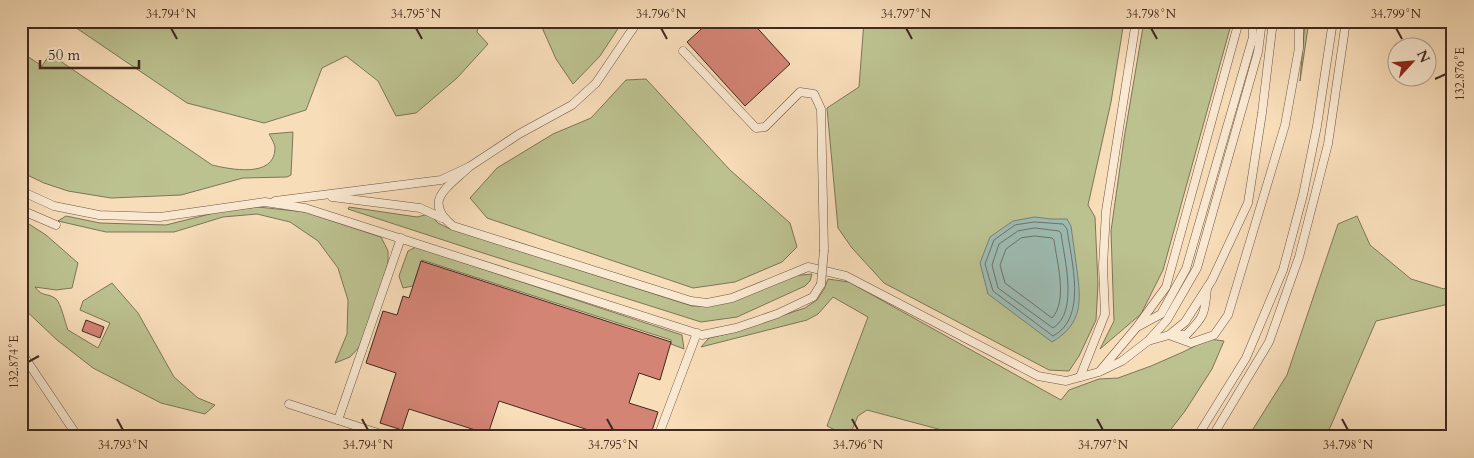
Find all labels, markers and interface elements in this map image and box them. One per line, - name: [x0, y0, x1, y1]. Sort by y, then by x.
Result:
- text: 34.794°N: [146, 6, 197, 22]
- text: 34.795°N: [391, 6, 442, 22]
- text: 34.796°N: [636, 6, 687, 22]
- text: 34.797°N: [881, 6, 932, 22]
- text: 34.798°N: [1126, 6, 1177, 22]
- text: 34.799°N: [1371, 6, 1422, 22]
- scale bar: [40, 38, 139, 70]
- north arrow: [1386, 38, 1436, 88]
- text: 50 m: [48, 45, 80, 65]
- text: N: [1412, 47, 1434, 66]
- text: 132.876°E: [1452, 47, 1468, 101]
- text: 132.874°E: [6, 335, 22, 389]
- text: 34.793°N: [98, 437, 149, 453]
- text: 34.794°N: [343, 437, 394, 453]
- text: 34.795°N: [588, 437, 639, 453]
- text: 34.796°N: [833, 437, 884, 453]
- text: 34.797°N: [1078, 437, 1129, 453]
- text: 34.798°N: [1323, 437, 1374, 453]

